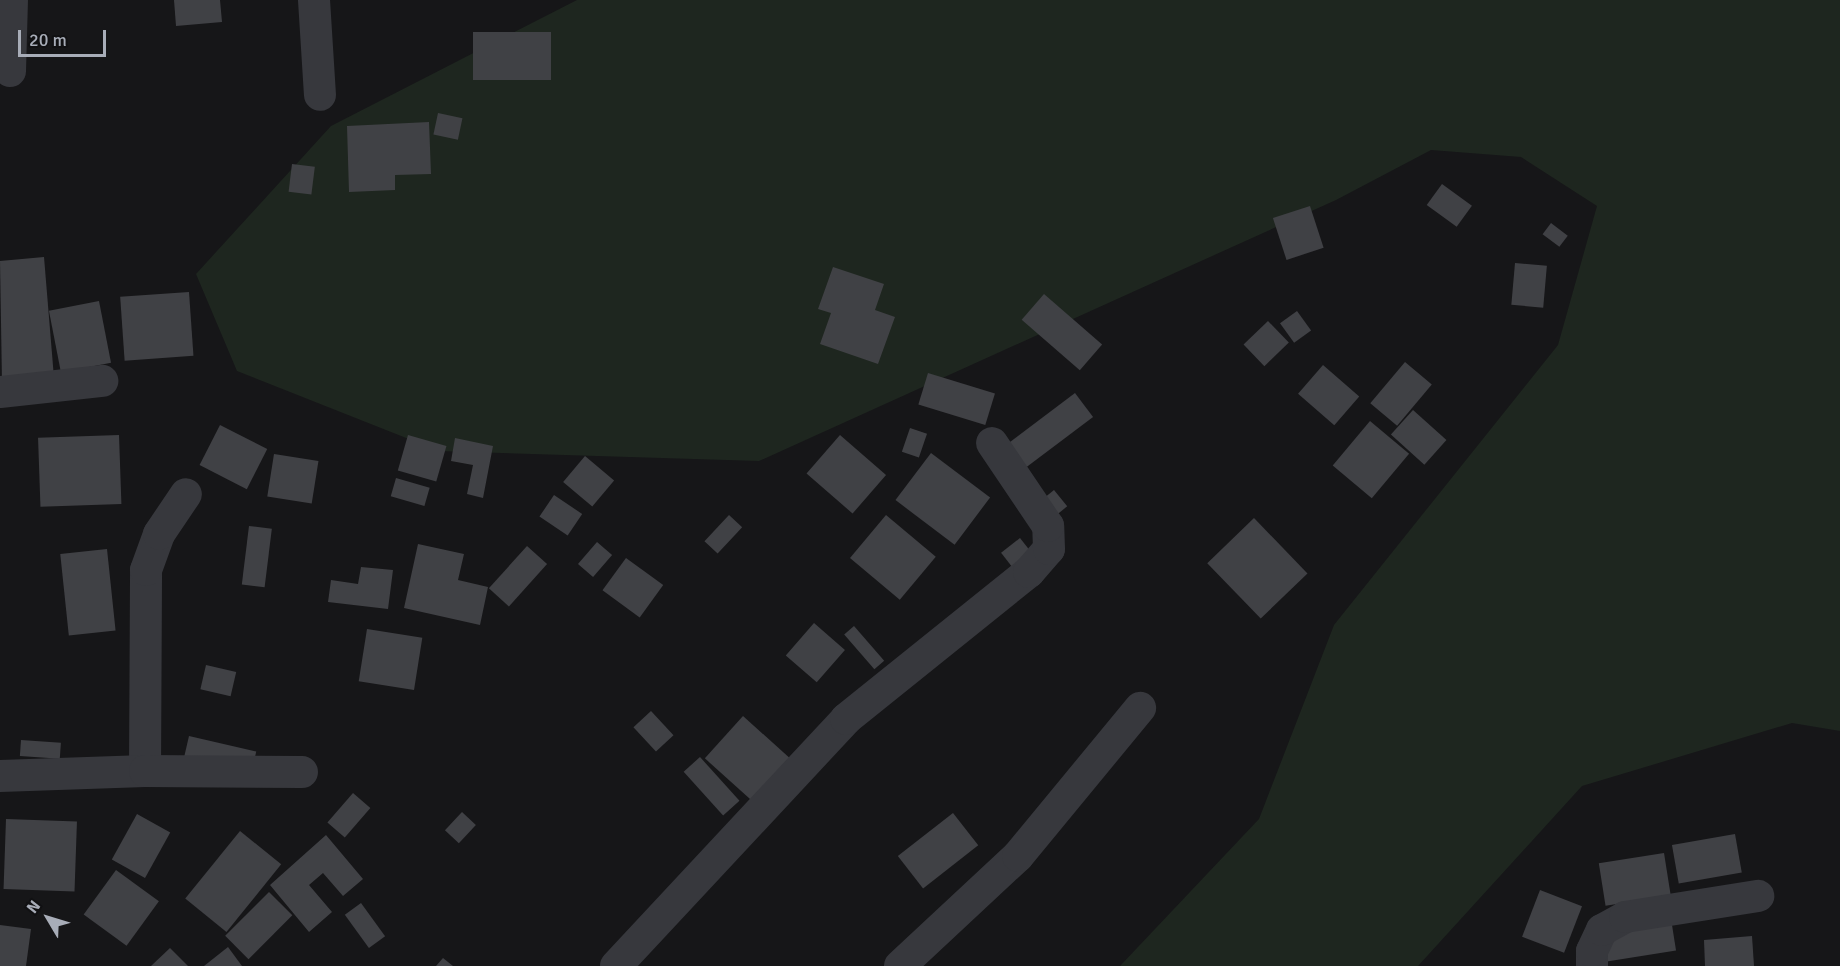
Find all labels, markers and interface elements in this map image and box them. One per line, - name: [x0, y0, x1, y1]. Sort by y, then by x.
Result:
- scale bar: [21, 18, 110, 56]
- text: 20 m: [29, 29, 67, 51]
- north arrow: [18, 888, 78, 948]
- text: N: [23, 896, 45, 917]

